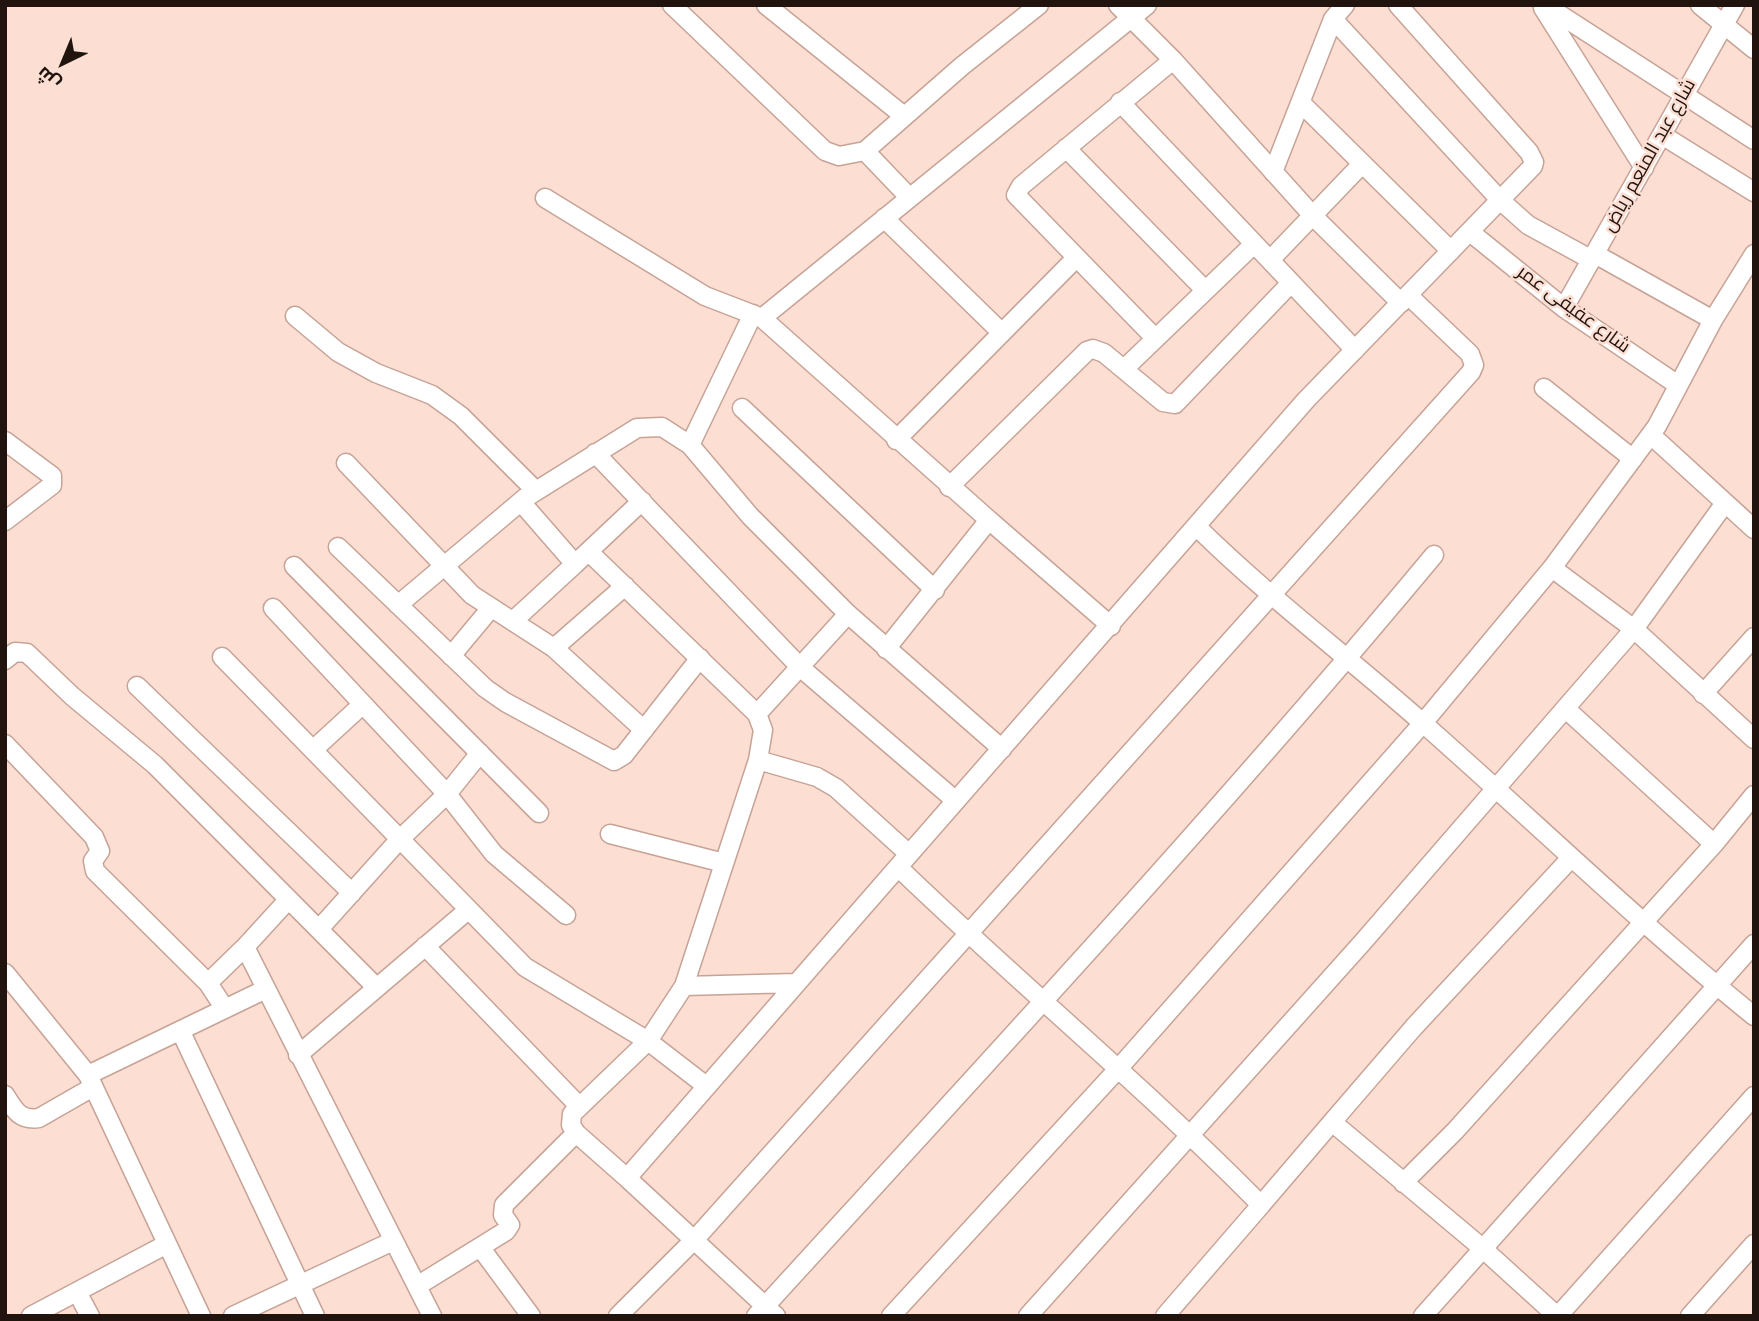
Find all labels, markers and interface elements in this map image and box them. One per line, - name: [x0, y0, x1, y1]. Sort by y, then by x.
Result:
- north arrow: [28, 28, 98, 98]
- text: ش: [31, 61, 66, 96]
- street label: شارع عبد المنعم رياض: [1598, 75, 1702, 237]
- street label: شارع عفيفى عمر: [1512, 261, 1634, 359]

